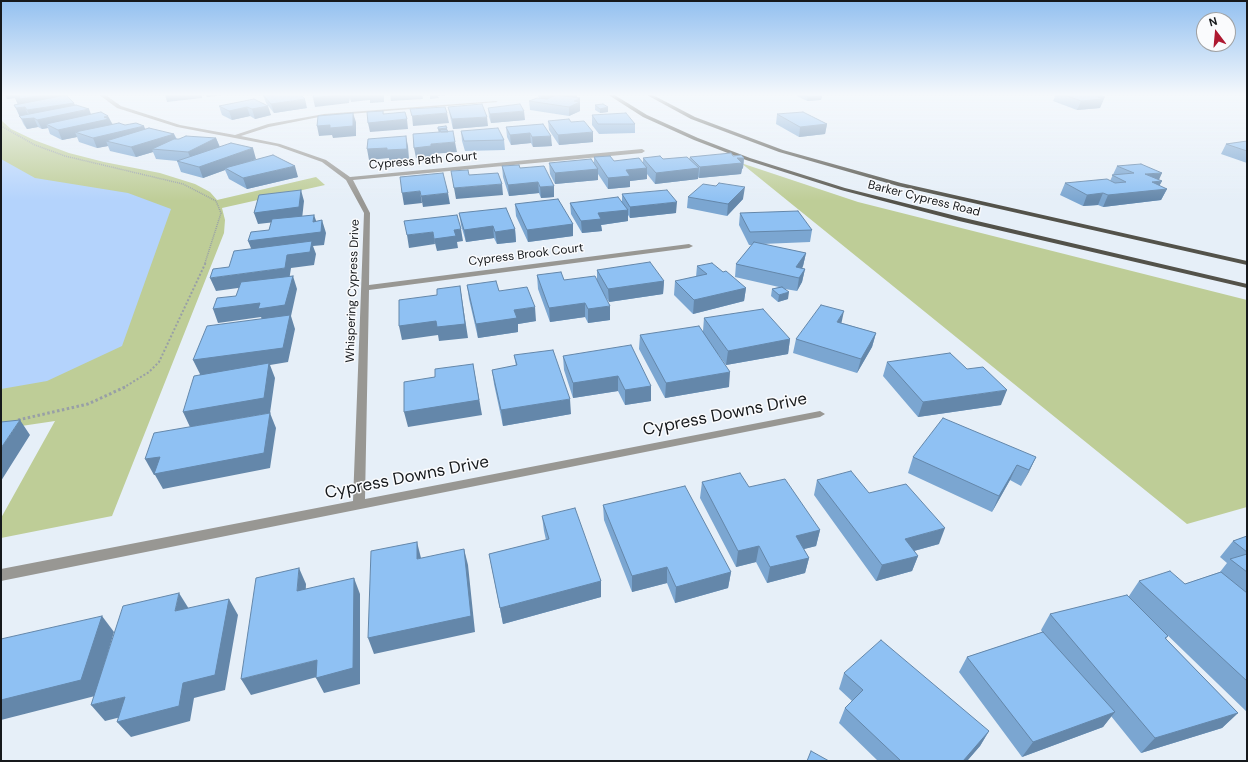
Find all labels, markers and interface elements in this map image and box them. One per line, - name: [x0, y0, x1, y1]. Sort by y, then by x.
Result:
- north arrow: [1196, 12, 1236, 52]
- text: N: [1207, 14, 1219, 29]
- street label: Cypress Path Court: [368, 149, 478, 173]
- street label: Barker Cypress Road: [866, 178, 982, 220]
- street label: Whispering Cypress Drive: [343, 219, 363, 363]
- street label: Cypress Brook Court: [468, 241, 584, 269]
- street label: Cypress Downs Drive: [641, 389, 809, 441]
- street label: Cypress Downs Drive: [323, 452, 491, 504]

